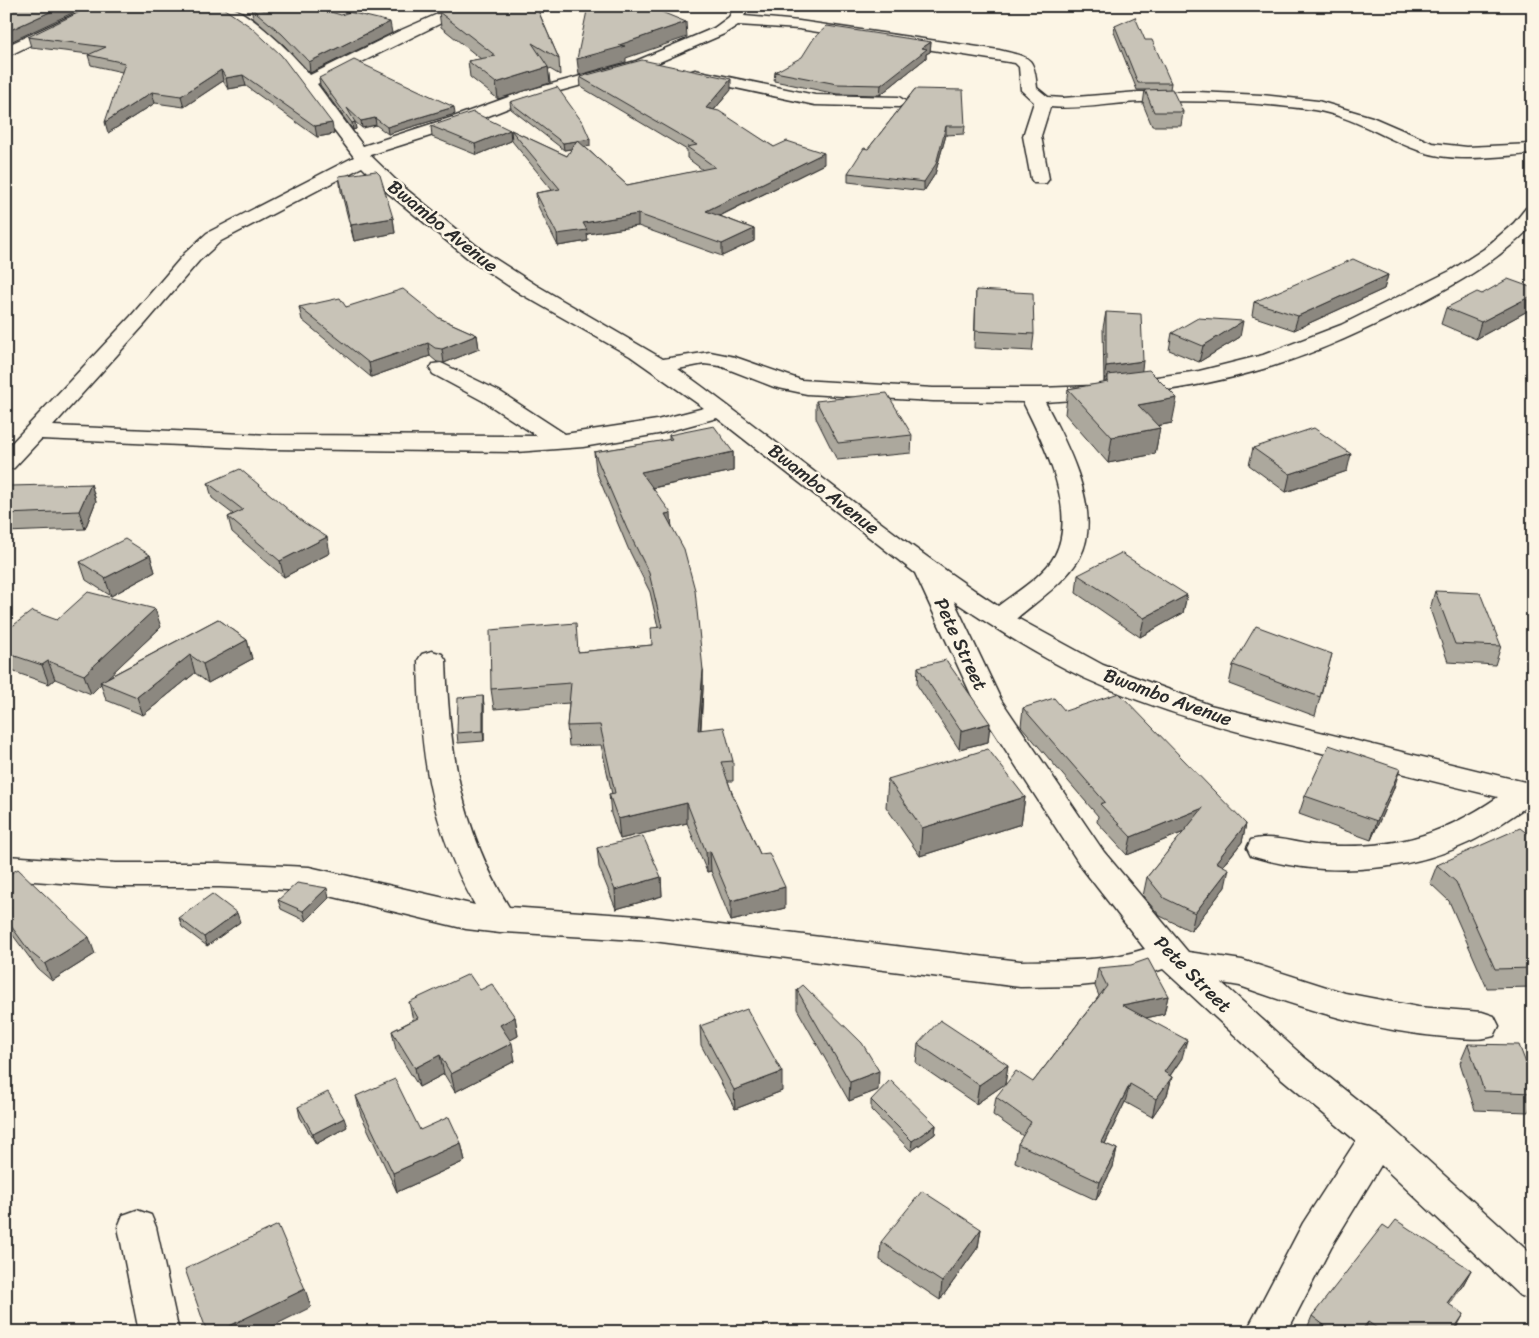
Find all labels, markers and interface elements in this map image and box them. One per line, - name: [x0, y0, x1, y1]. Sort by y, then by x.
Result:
- street label: Bwambo Avenue: [380, 171, 506, 281]
- street label: Bwambo Avenue: [761, 435, 887, 544]
- street label: Pete Street: [925, 592, 997, 696]
- street label: Bwambo Avenue: [1099, 658, 1237, 736]
- street label: Pete Street: [1146, 927, 1240, 1021]

